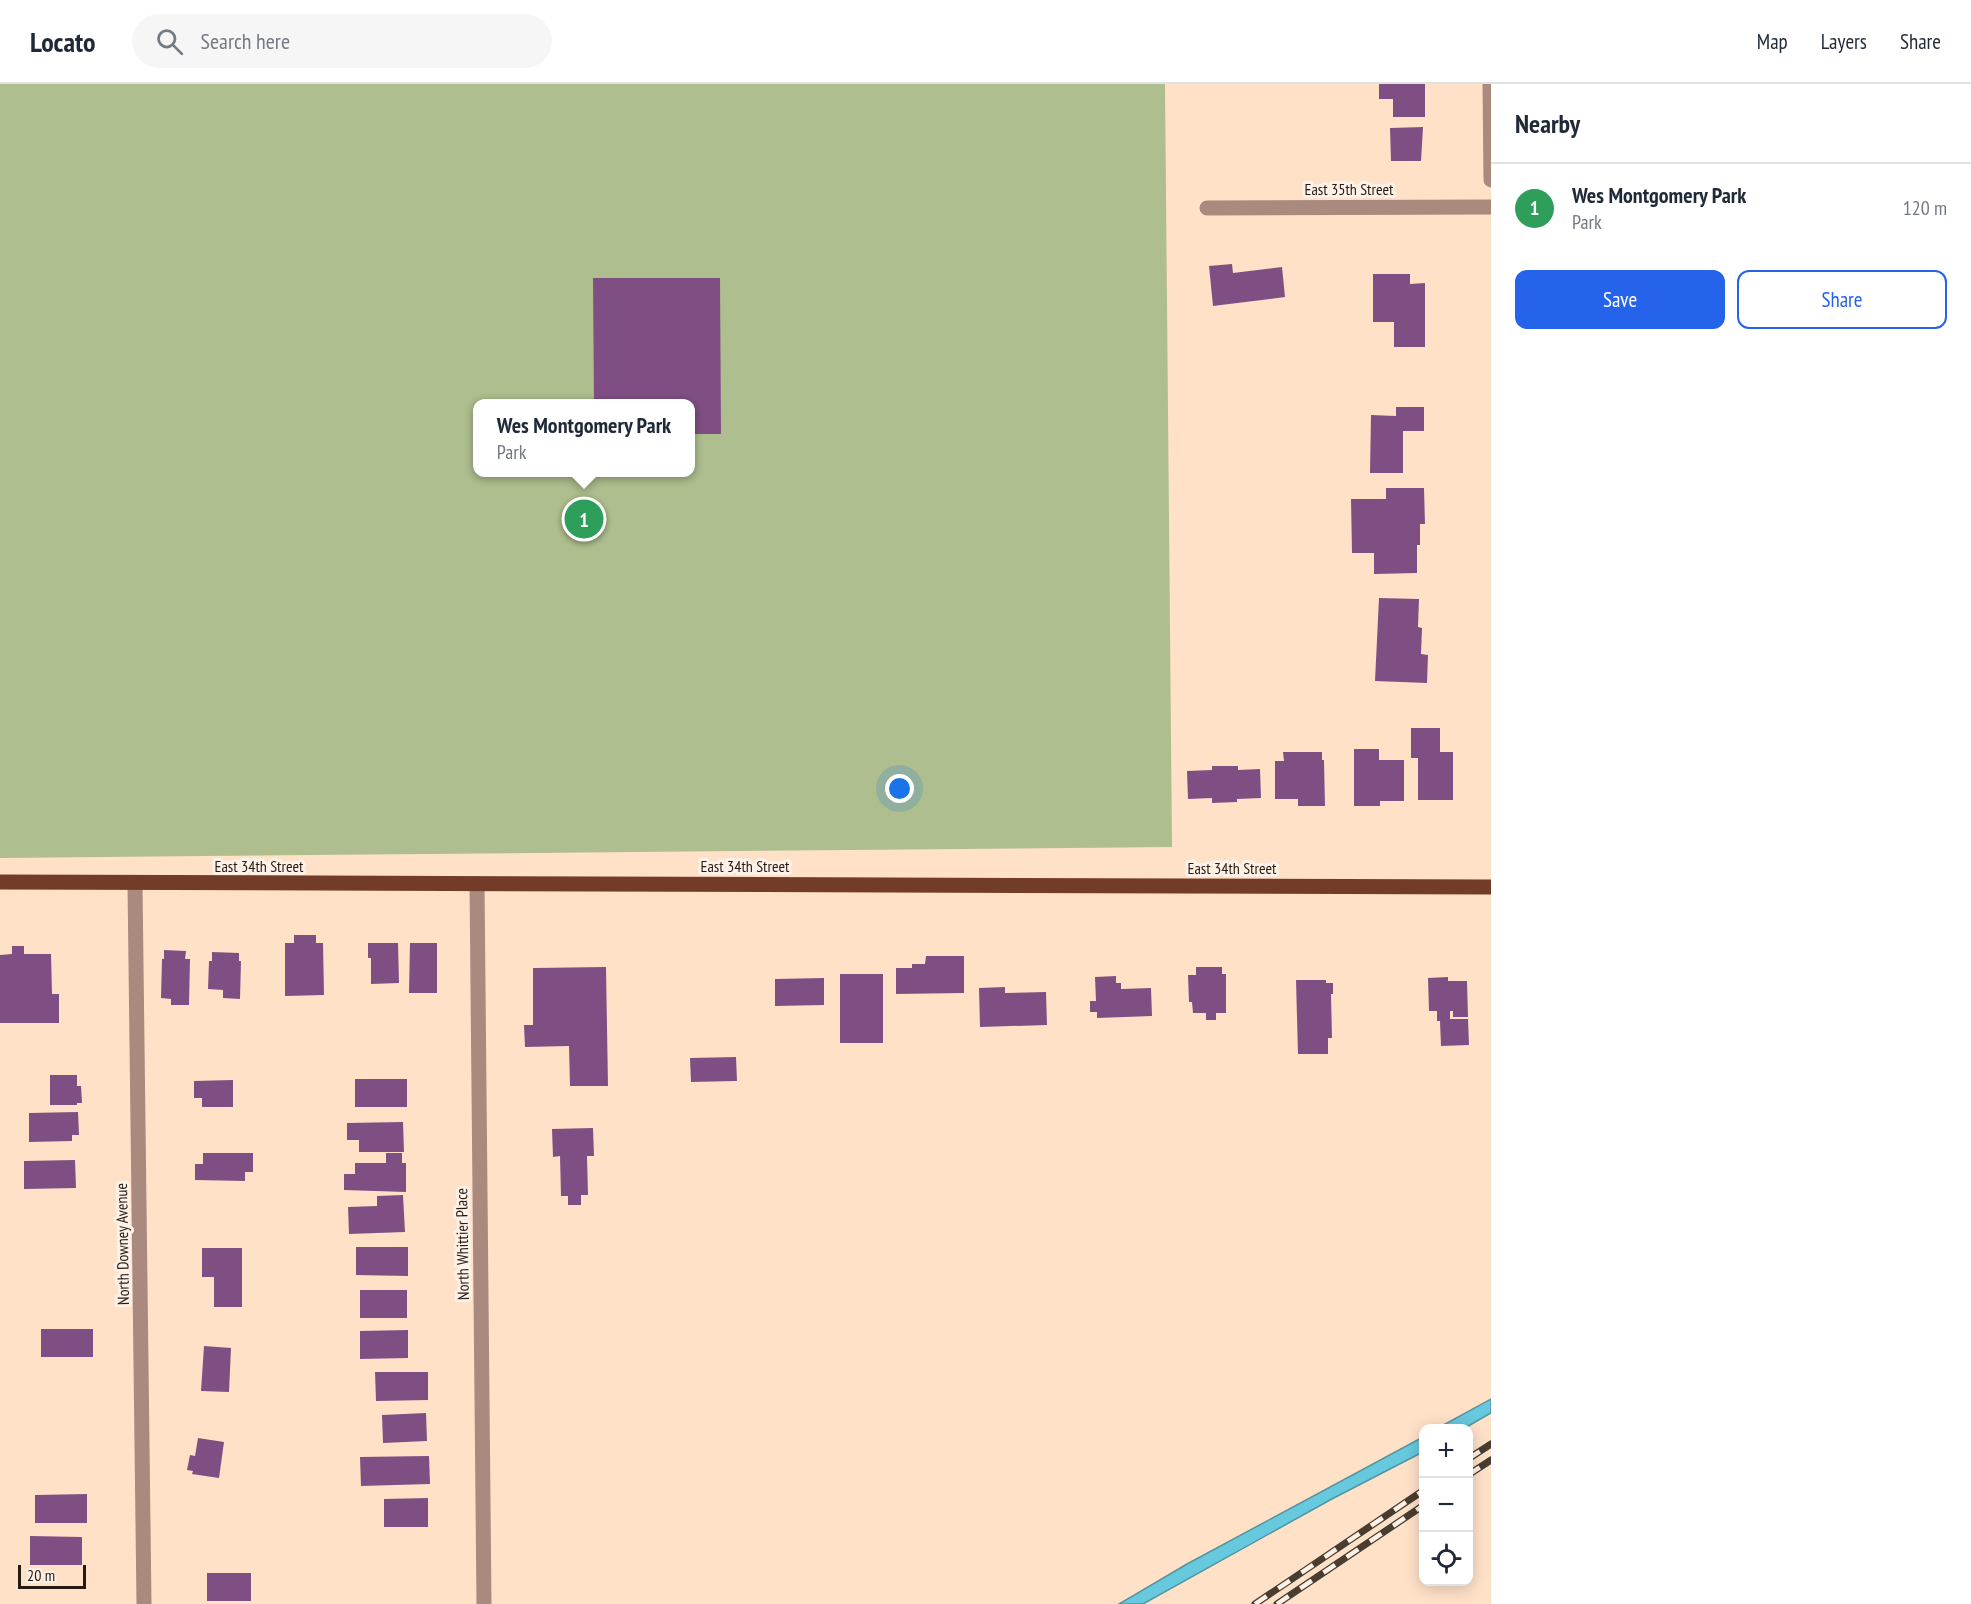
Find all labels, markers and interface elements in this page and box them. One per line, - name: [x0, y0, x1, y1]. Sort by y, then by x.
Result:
- search box: [132, 14, 552, 68]
- text: Locato: [30, 23, 96, 60]
- icon: search: [153, 25, 186, 58]
- text: Search here: [201, 27, 290, 55]
- text: Map: [1757, 28, 1788, 55]
- text: Layers: [1821, 28, 1867, 55]
- text: Share: [1900, 28, 1941, 55]
- text: Nearby: [1515, 107, 1580, 140]
- street label: East 35th Street: [1305, 179, 1394, 199]
- text: Wes Montgomery Park: [1572, 181, 1746, 209]
- text: 1: [1530, 195, 1539, 221]
- text: 120 m: [1903, 195, 1947, 221]
- text: Park: [1572, 209, 1602, 235]
- button: Save: [1515, 270, 1725, 329]
- button: Share: [1737, 270, 1947, 329]
- popup: [473, 399, 695, 477]
- text: Wes Montgomery Park: [497, 411, 671, 439]
- text: Park: [497, 439, 527, 465]
- pin: 1: [564, 496, 604, 542]
- your location: [885, 774, 914, 803]
- street label: East 34th Street: [215, 856, 304, 876]
- street label: East 34th Street: [701, 856, 790, 876]
- street label: East 34th Street: [1188, 858, 1277, 878]
- street label: North Downey Avenue: [111, 1183, 133, 1305]
- street label: North Whittier Place: [451, 1188, 473, 1300]
- map controls: [1419, 1424, 1473, 1586]
- button: +: [1419, 1424, 1473, 1478]
- button: −: [1419, 1478, 1473, 1532]
- button: locate: [1419, 1532, 1473, 1586]
- scale bar: [18, 1562, 86, 1590]
- text: 20 m: [27, 1565, 55, 1585]

